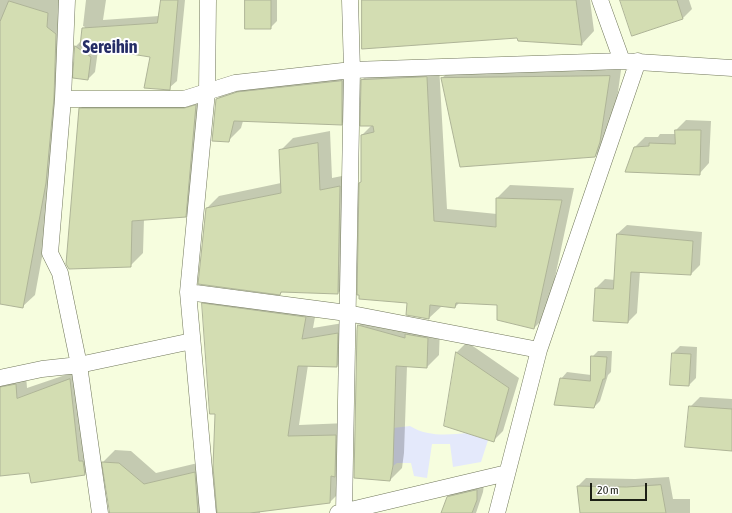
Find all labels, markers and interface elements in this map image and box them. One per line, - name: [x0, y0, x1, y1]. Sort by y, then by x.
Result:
- district label: Sereihin: [83, 36, 137, 58]
- scale bar: [592, 475, 649, 501]
- text: 20 m: [597, 483, 619, 497]

